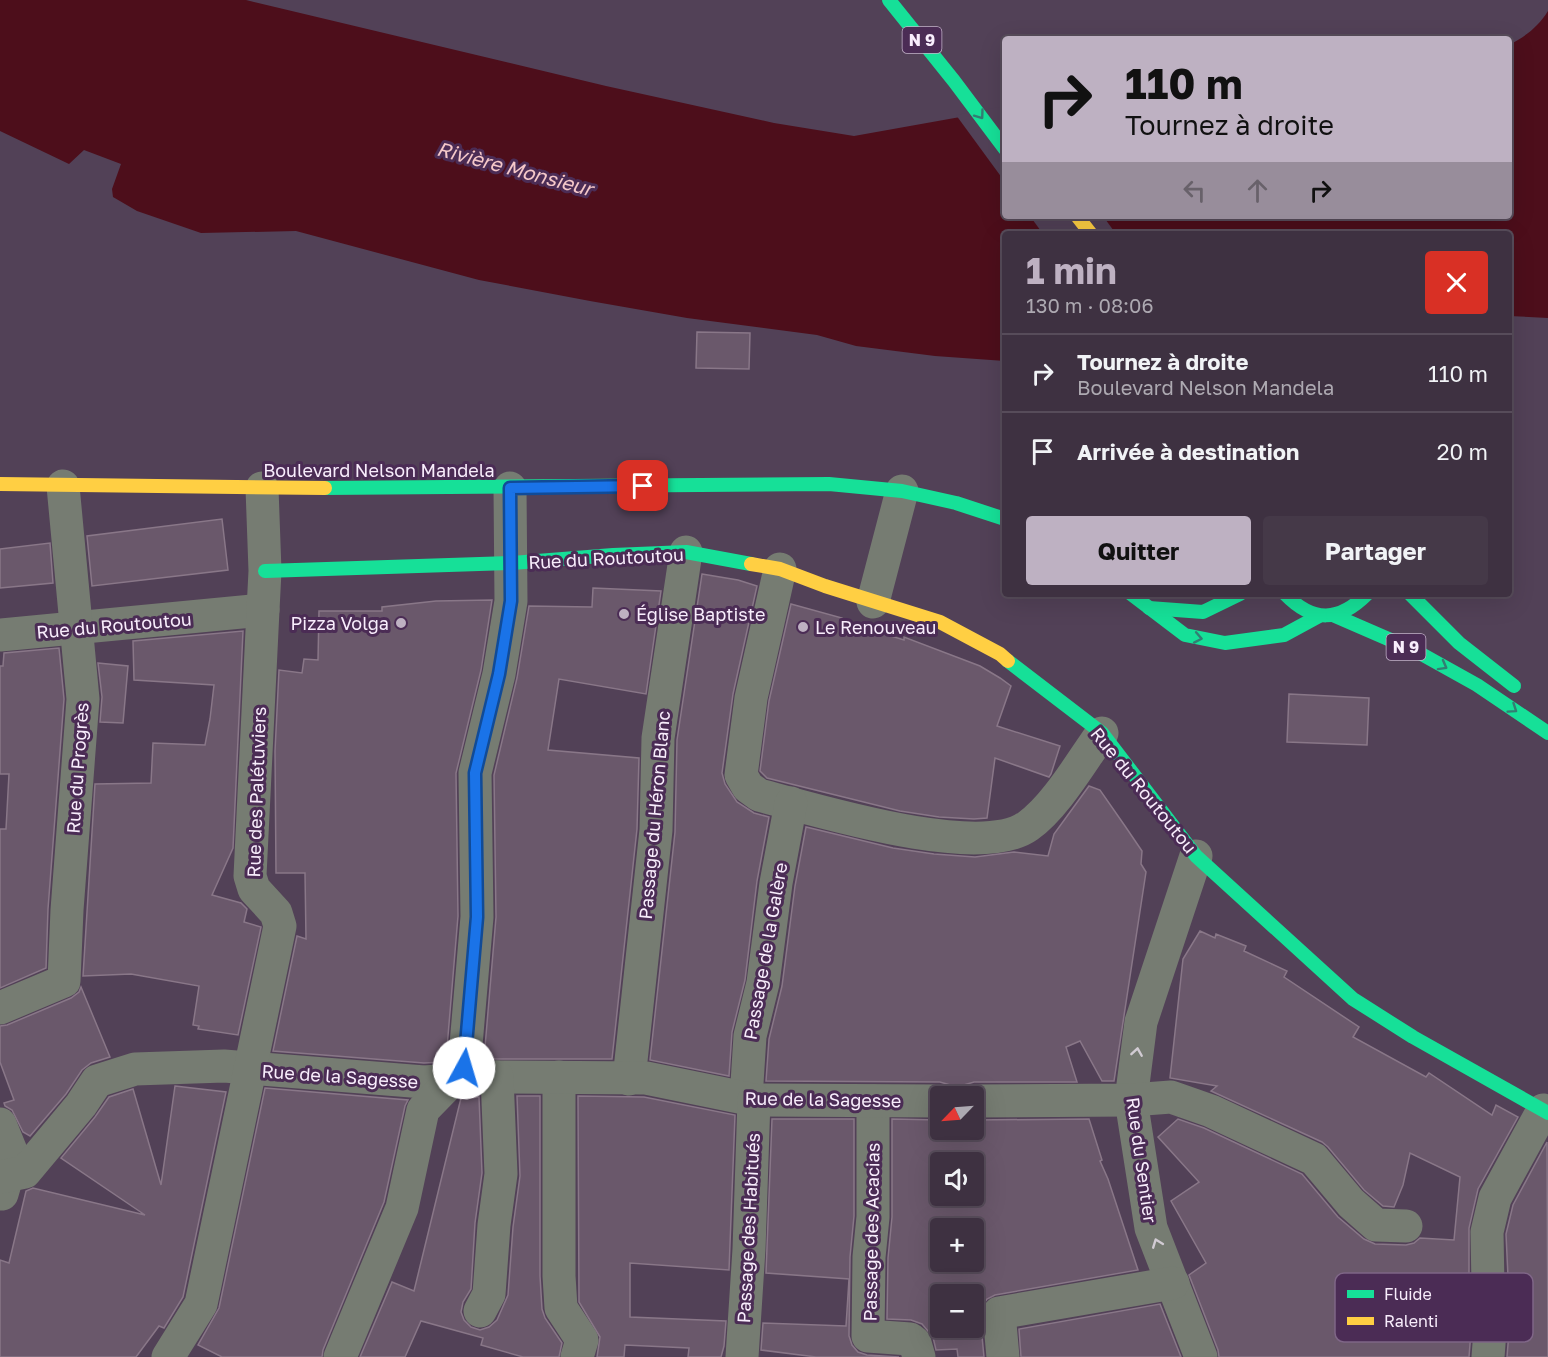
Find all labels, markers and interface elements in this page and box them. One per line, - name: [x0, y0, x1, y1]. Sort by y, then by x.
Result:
- road number: N 9: [902, 27, 942, 53]
- text: 110 m: [1125, 58, 1243, 108]
- icon: right: [1026, 60, 1104, 138]
- one-way arrow: [973, 108, 984, 119]
- text: Tournez à droite: [1125, 109, 1334, 141]
- water label: Rivière Monsieur: [434, 136, 599, 201]
- icon: left: [1178, 174, 1211, 207]
- icon: ahead: [1241, 174, 1274, 207]
- icon: right: [1304, 174, 1337, 207]
- text: 1 min: [1026, 249, 1117, 292]
- button: close: [1425, 251, 1488, 314]
- text: 130 m · 08:06: [1026, 293, 1154, 317]
- text: Tournez à droite: [1077, 348, 1248, 375]
- icon: right: [1026, 357, 1059, 390]
- text: 110 m: [1428, 360, 1488, 387]
- text: Boulevard Nelson Mandela: [1077, 375, 1334, 399]
- icon: arrive: [1026, 435, 1059, 468]
- text: Arrivée à destination: [1077, 438, 1299, 465]
- text: 20 m: [1437, 438, 1488, 465]
- street label: Boulevard Nelson Mandela: [263, 459, 495, 481]
- pin: [617, 460, 668, 511]
- icon: arrive: [626, 469, 659, 502]
- button: Quitter: [1026, 516, 1251, 585]
- button: Partager: [1263, 516, 1488, 585]
- street label: Rue du Routoutou: [528, 543, 684, 573]
- place label: Église Baptiste: [636, 603, 765, 625]
- street label: Rue du Routoutou: [35, 607, 193, 643]
- marker: Église Baptiste: [617, 607, 631, 621]
- place label: Pizza Volga: [291, 612, 389, 634]
- marker: Pizza Volga: [394, 616, 408, 630]
- place label: Le Renouveau: [815, 616, 937, 638]
- marker: Le Renouveau: [796, 620, 810, 634]
- one-way arrow: [1193, 631, 1203, 644]
- road number: N 9: [1386, 634, 1426, 660]
- one-way arrow: [1437, 659, 1447, 670]
- street label: Rue du Progrès: [61, 702, 93, 834]
- one-way arrow: [1506, 702, 1517, 713]
- street label: Rue des Palétuviers: [242, 706, 270, 878]
- street label: Passage du Héron Blanc: [634, 709, 674, 920]
- street label: Rue du Routoutou: [1086, 723, 1202, 857]
- street label: Passage de la Galère: [739, 861, 791, 1041]
- position arrow: [432, 1036, 496, 1100]
- one-way arrow: [1130, 1047, 1142, 1056]
- street label: Rue de la Sagesse: [261, 1060, 419, 1092]
- north arrow: [930, 1086, 984, 1140]
- map controls: [930, 1086, 984, 1338]
- street label: Rue de la Sagesse: [744, 1087, 902, 1111]
- street label: Rue du Sentier: [1122, 1096, 1162, 1224]
- street label: Passage des Habitués: [732, 1132, 764, 1324]
- street label: Passage des Acacias: [858, 1142, 884, 1322]
- button: sound: [930, 1152, 984, 1206]
- button: +: [930, 1218, 984, 1272]
- one-way arrow: [1152, 1239, 1165, 1249]
- legend: [1335, 1273, 1533, 1342]
- button: −: [930, 1284, 984, 1338]
- text: Fluide: [1384, 1284, 1432, 1304]
- text: Ralenti: [1384, 1311, 1438, 1331]

